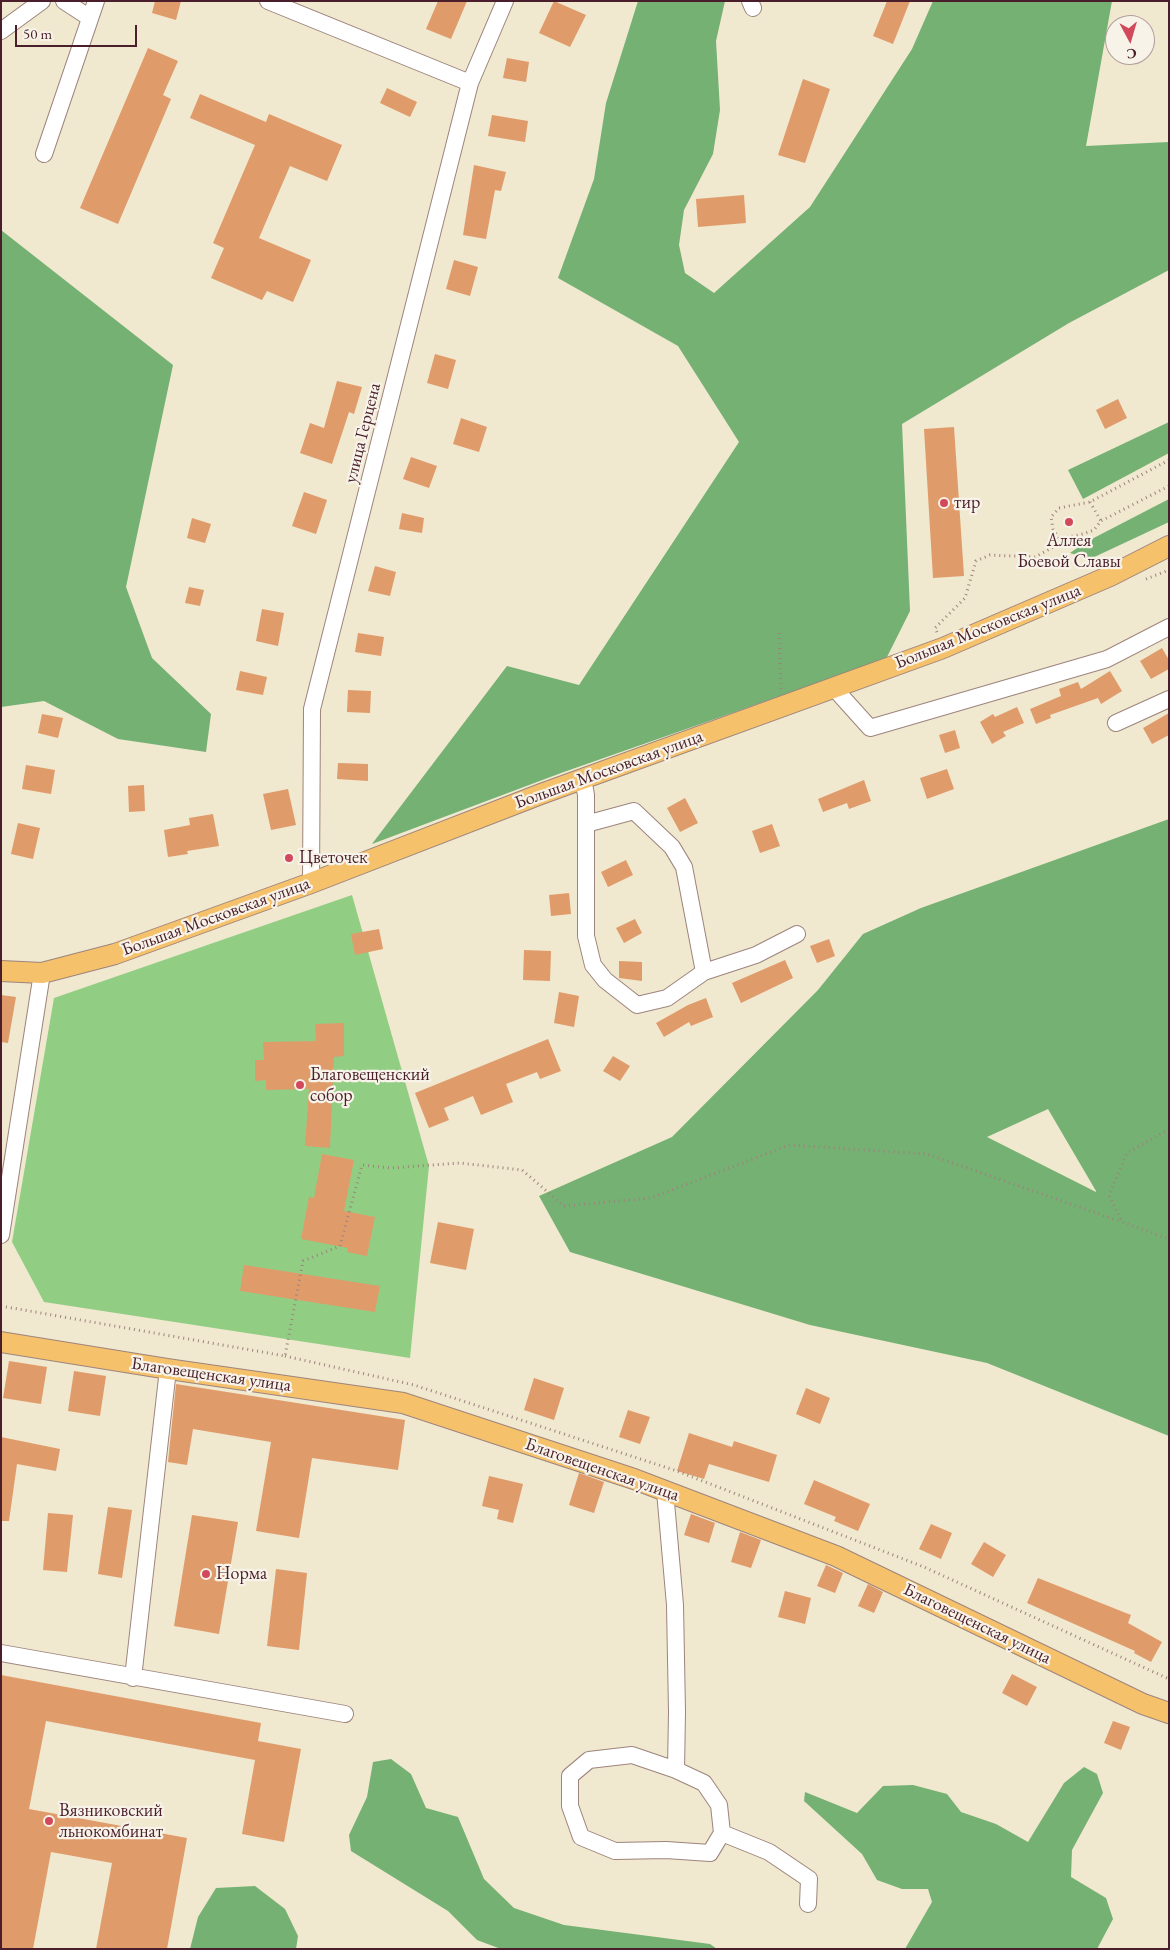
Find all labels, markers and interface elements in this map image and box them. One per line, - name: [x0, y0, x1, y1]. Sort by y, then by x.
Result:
- scale bar: [18, 15, 140, 47]
- north arrow: [1105, 15, 1155, 65]
- text: 50 m: [23, 24, 52, 43]
- text: С: [1126, 44, 1137, 63]
- street label: улица Герцена: [340, 381, 386, 485]
- place label: тир: [954, 492, 980, 514]
- marker: тир: [938, 497, 950, 509]
- marker: Аллея Боевой Славы: [1063, 516, 1075, 528]
- place label: Аллея Боевой Славы: [1017, 530, 1121, 572]
- street label: Большая Московская улица: [892, 580, 1084, 674]
- street label: Большая Московская улица: [512, 726, 706, 814]
- place label: Цветочек: [299, 847, 368, 869]
- marker: Цветочек: [283, 852, 295, 864]
- street label: Большая Московская улица: [119, 873, 313, 961]
- place label: Благовещенский собор: [310, 1064, 430, 1106]
- marker: Благовещенский собор: [294, 1079, 306, 1091]
- street label: Благовещенская улица: [130, 1353, 292, 1397]
- street label: Благовещенская улица: [522, 1434, 682, 1506]
- place label: Норма: [216, 1563, 267, 1585]
- marker: Норма: [200, 1568, 212, 1580]
- street label: Благовещенская улица: [900, 1579, 1054, 1669]
- place label: Вязниковский льнокомбинат: [59, 1800, 163, 1842]
- marker: Вязниковский льнокомбинат: [43, 1815, 55, 1827]

